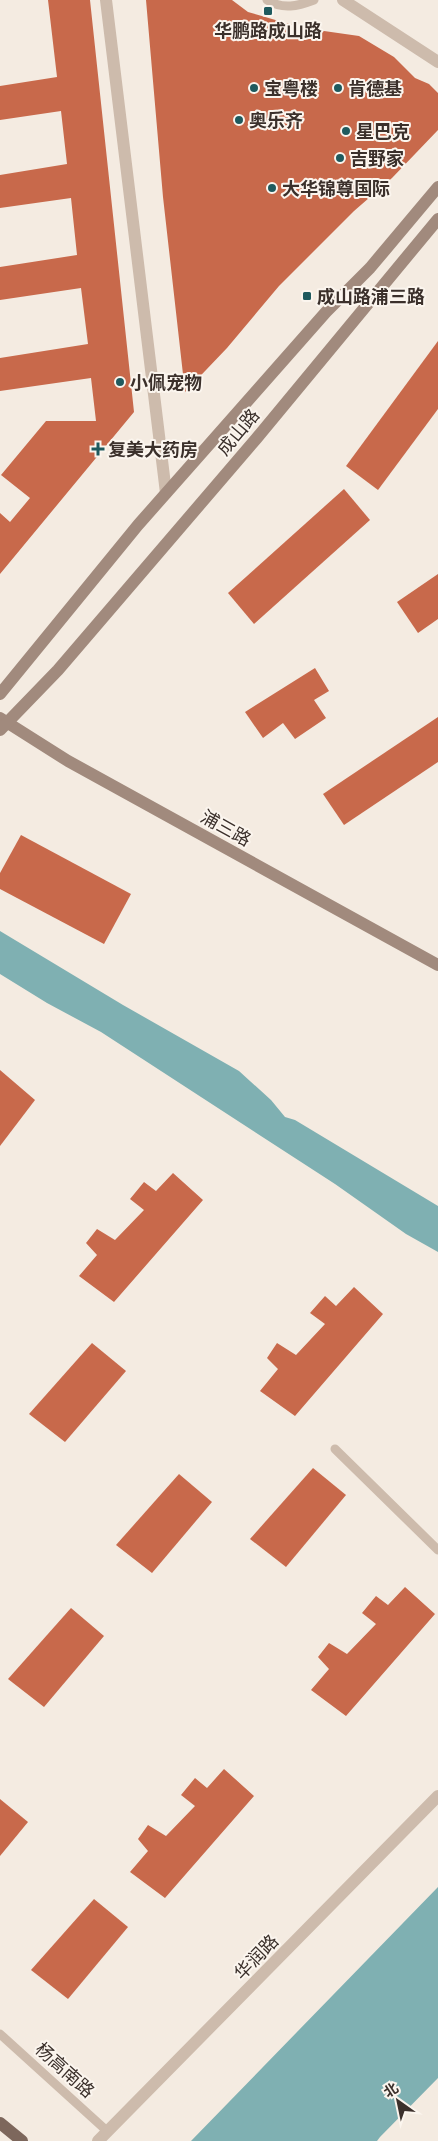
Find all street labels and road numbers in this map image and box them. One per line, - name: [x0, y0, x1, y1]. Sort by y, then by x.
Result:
- street label: 成山路: [212, 404, 264, 460]
- street label: 浦三路: [197, 805, 255, 851]
- street label: 华润路: [229, 1930, 283, 1984]
- street label: 杨高南路: [31, 2037, 99, 2103]

